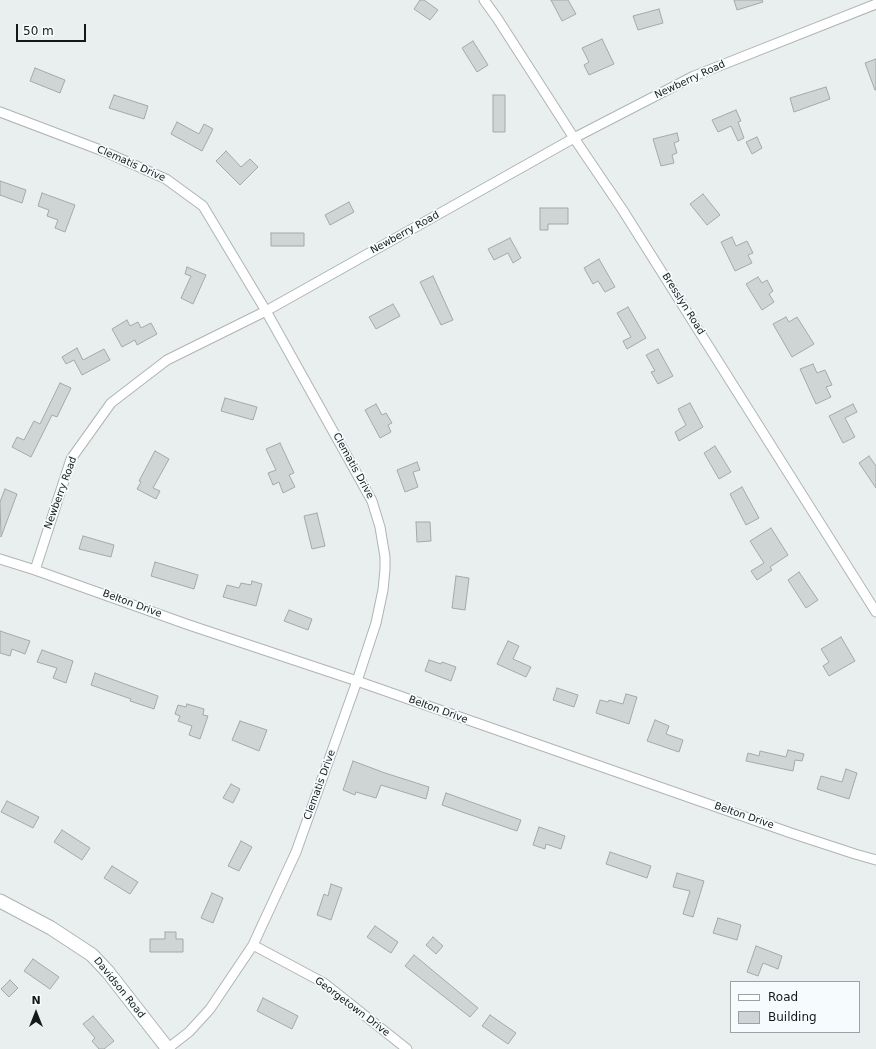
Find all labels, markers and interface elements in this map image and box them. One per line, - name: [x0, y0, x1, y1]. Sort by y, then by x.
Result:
- scale bar: [18, 16, 88, 42]
- text: 50 m: [23, 24, 54, 38]
- street label: Newberry Road: [653, 58, 727, 102]
- street label: Clematis Drive: [95, 144, 167, 184]
- street label: Newberry Road: [369, 209, 441, 257]
- street label: Bresslyn Road: [659, 271, 707, 337]
- street label: Clematis Drive: [330, 431, 376, 501]
- street label: Newberry Road: [42, 455, 80, 531]
- street label: Belton Drive: [101, 588, 163, 620]
- street label: Belton Drive: [407, 694, 469, 726]
- street label: Clematis Drive: [302, 748, 338, 822]
- street label: Belton Drive: [713, 800, 775, 832]
- street label: Davidson Road: [91, 955, 147, 1021]
- street label: Georgetown Drive: [312, 975, 392, 1039]
- legend: [730, 981, 860, 1033]
- text: Road: [768, 990, 798, 1004]
- north arrow: [16, 993, 56, 1033]
- text: N: [31, 994, 41, 1007]
- text: Building: [768, 1010, 817, 1024]

